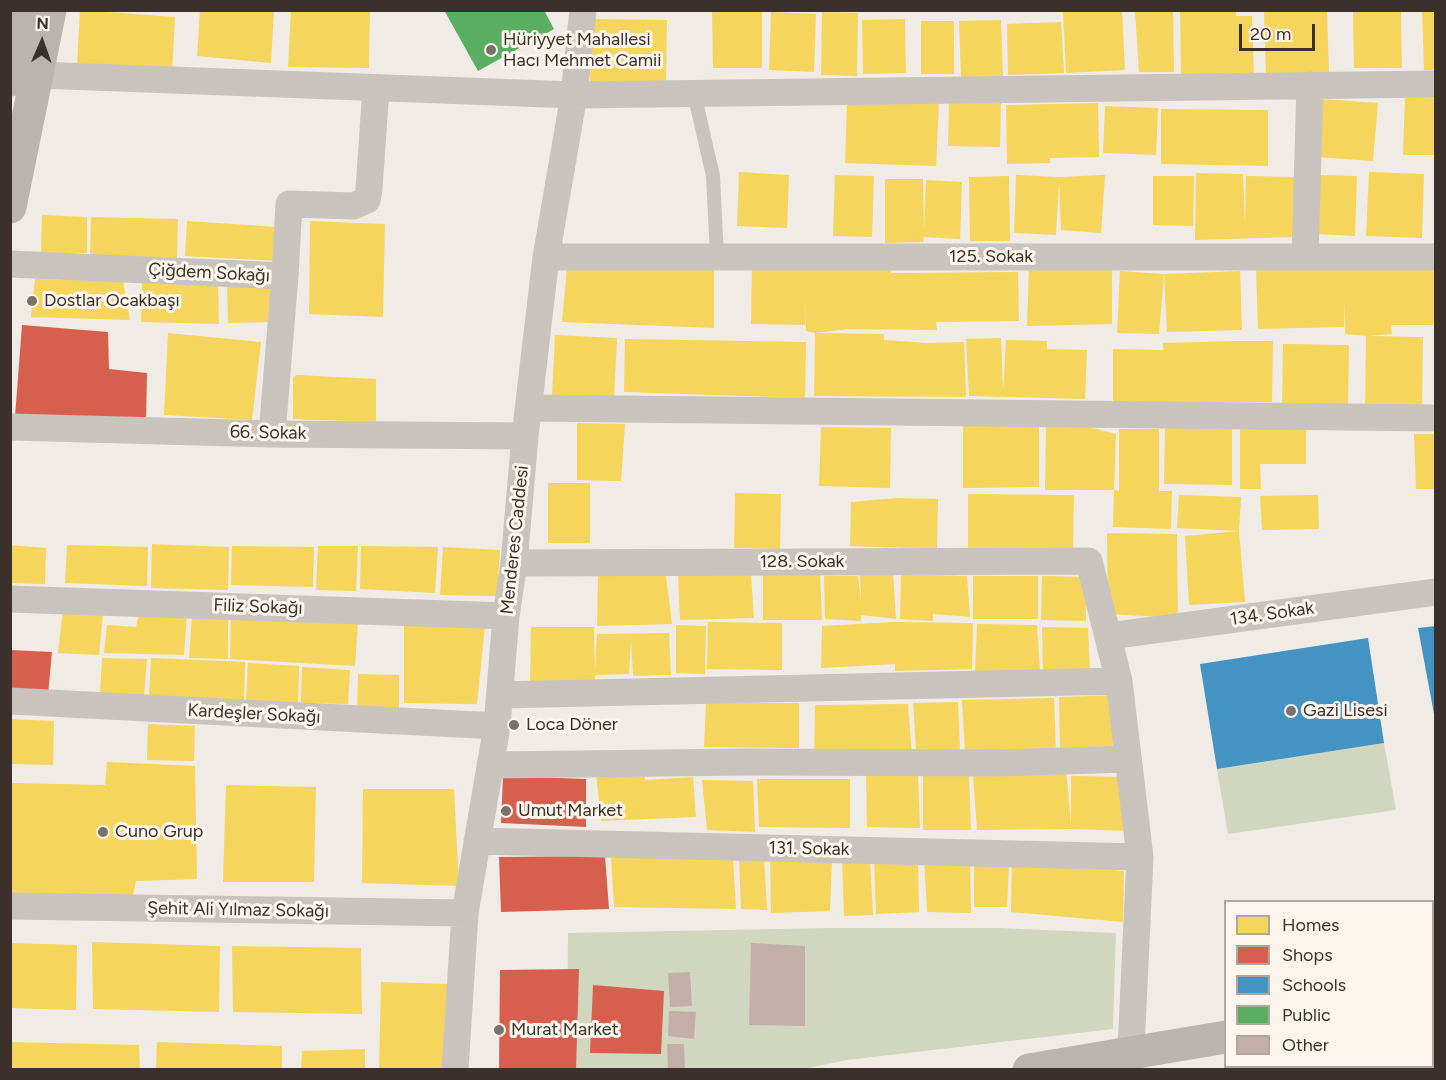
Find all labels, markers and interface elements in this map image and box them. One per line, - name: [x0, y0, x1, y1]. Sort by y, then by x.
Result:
- north arrow: [12, 12, 72, 72]
- scale bar: [1242, 12, 1318, 50]
- text: N: [36, 14, 49, 33]
- text: 20 m: [1250, 23, 1291, 45]
- place label: Hüriyyet Mahallesi Hacı Mehmet Camii: [503, 29, 661, 72]
- marker: Hüriyyet Mahallesi Hacı Mehmet Camii: [484, 43, 498, 57]
- street label: 125. Sokak: [949, 246, 1033, 268]
- street label: Çiğdem Sokağı: [148, 259, 270, 287]
- place label: Dostlar Ocakbaşı: [44, 290, 180, 312]
- marker: Dostlar Ocakbaşı: [25, 294, 39, 308]
- street label: 66. Sokak: [230, 422, 306, 444]
- street label: Menderes Caddesi: [496, 464, 534, 616]
- street label: 128. Sokak: [760, 551, 844, 573]
- street label: Filiz Sokağı: [213, 595, 303, 619]
- street label: 134. Sokak: [1229, 597, 1315, 631]
- street label: Kardeşler Sokağı: [187, 700, 321, 728]
- place label: Gazi Lisesi: [1303, 700, 1388, 722]
- marker: Gazi Lisesi: [1284, 704, 1298, 718]
- place label: Loca Döner: [526, 714, 618, 736]
- marker: Loca Döner: [507, 718, 521, 732]
- place label: Umut Market: [518, 800, 623, 822]
- marker: Umut Market: [499, 804, 513, 818]
- place label: Cuno Grup: [115, 821, 203, 843]
- marker: Cuno Grup: [96, 825, 110, 839]
- street label: 131. Sokak: [768, 837, 850, 861]
- street label: Şehit Ali Yılmaz Sokağı: [147, 898, 329, 922]
- legend: [1224, 900, 1434, 1068]
- text: Homes: [1282, 914, 1340, 936]
- text: Shops: [1282, 944, 1333, 966]
- text: Schools: [1282, 974, 1346, 996]
- text: Public: [1282, 1004, 1331, 1026]
- place label: Murat Market: [511, 1019, 618, 1041]
- marker: Murat Market: [492, 1023, 506, 1037]
- text: Other: [1282, 1034, 1329, 1056]

